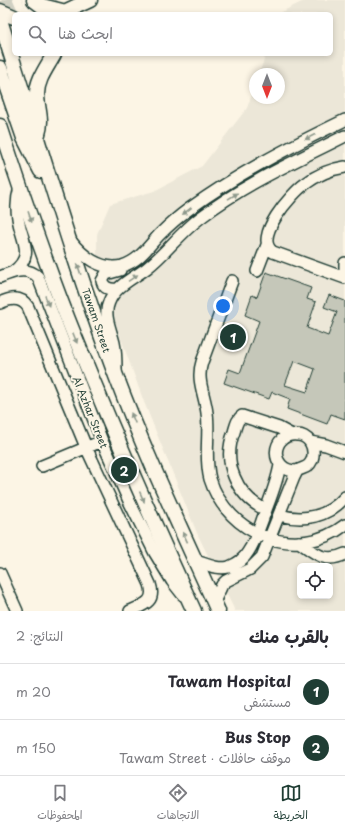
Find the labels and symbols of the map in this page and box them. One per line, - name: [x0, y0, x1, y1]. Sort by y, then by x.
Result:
- north arrow: [249, 68, 285, 104]
- one-way arrow: [304, 134, 316, 141]
- one-way arrow: [228, 192, 238, 200]
- one-way arrow: [181, 207, 192, 216]
- one-way arrow: [27, 211, 33, 223]
- one-way arrow: [76, 263, 82, 275]
- one-way arrow: [128, 274, 138, 282]
- street label: Tawam Street: [79, 286, 115, 354]
- one-way arrow: [45, 296, 51, 308]
- your location: [213, 296, 233, 316]
- pin: 1: [220, 322, 246, 352]
- one-way arrow: [73, 333, 79, 345]
- street label: Al Azhar Street: [70, 374, 112, 450]
- one-way arrow: [129, 411, 135, 423]
- pin: 2: [111, 455, 137, 485]
- one-way arrow: [139, 491, 145, 502]
- one-way arrow: [182, 531, 188, 543]

